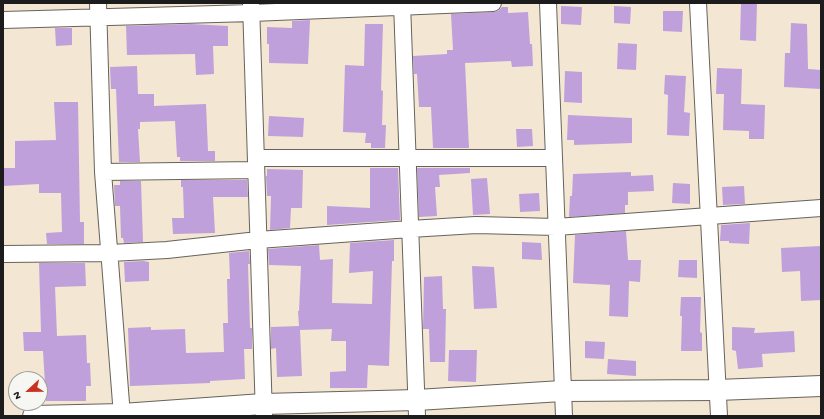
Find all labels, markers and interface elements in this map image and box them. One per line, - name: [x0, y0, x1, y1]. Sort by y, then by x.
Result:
- north arrow: [8, 371, 48, 411]
- text: N: [11, 390, 25, 401]

